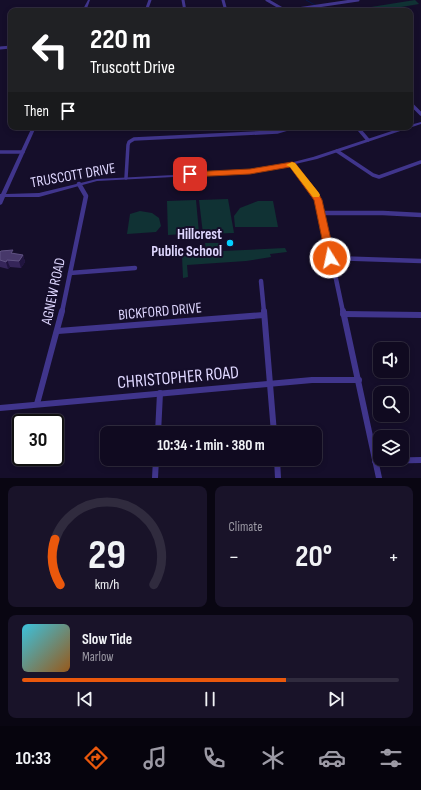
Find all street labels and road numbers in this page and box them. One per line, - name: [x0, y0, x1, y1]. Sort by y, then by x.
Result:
- street label: TRUSCOTT DRIVE: [29, 159, 117, 192]
- street label: AGNEW ROAD: [37, 256, 70, 327]
- street label: BICKFORD DRIVE: [117, 298, 203, 325]
- street label: CHRISTOPHER ROAD: [116, 362, 240, 393]

